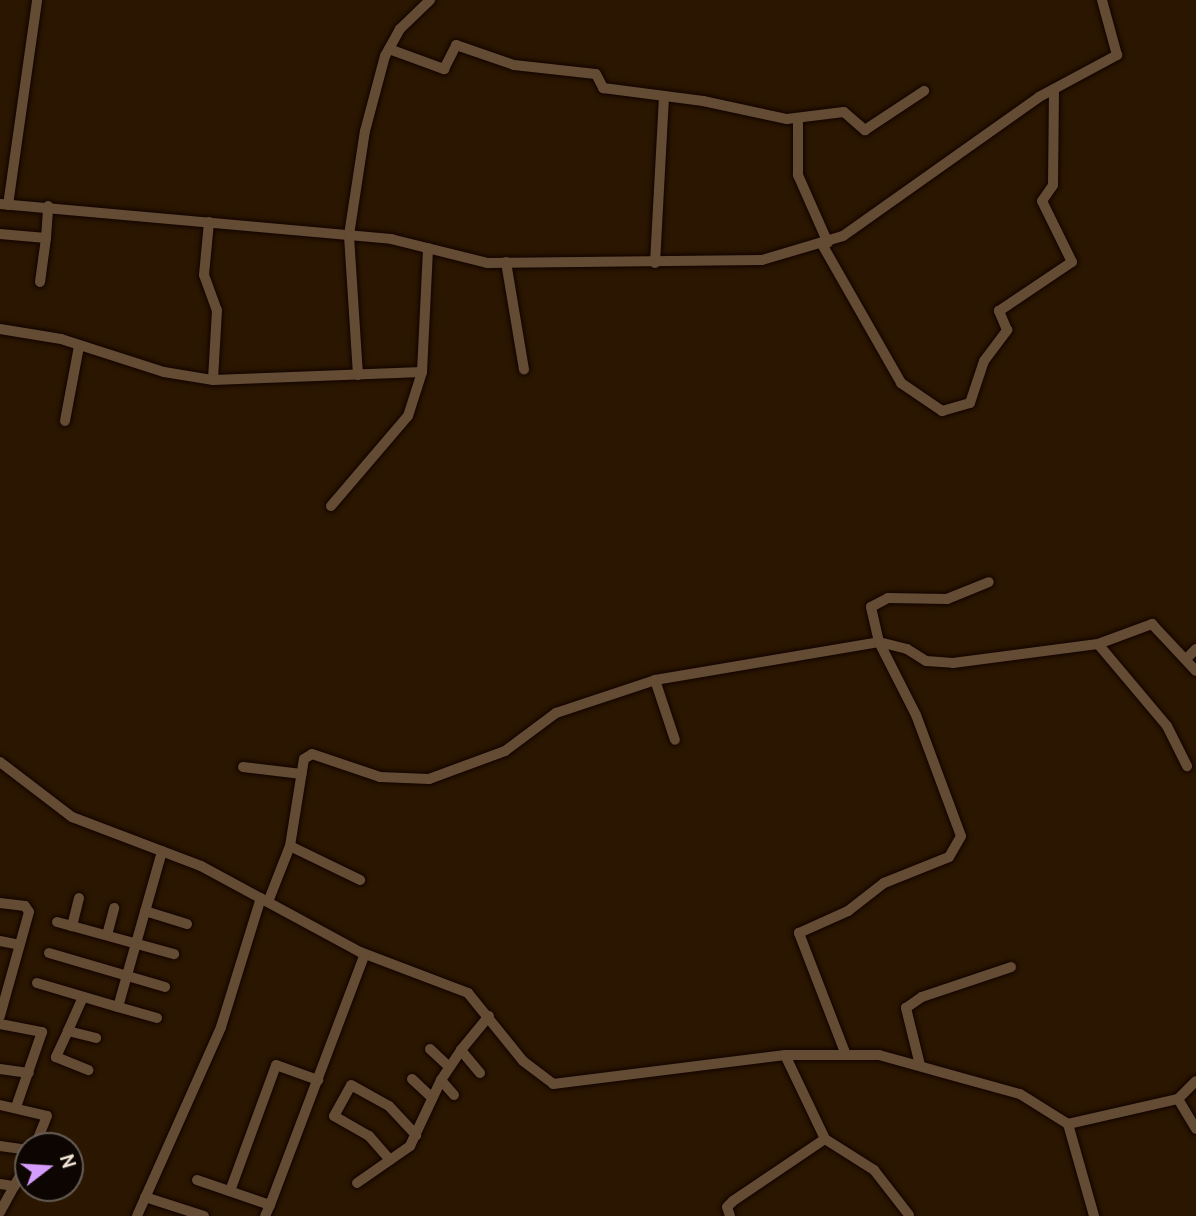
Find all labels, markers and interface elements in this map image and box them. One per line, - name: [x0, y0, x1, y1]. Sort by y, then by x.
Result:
- north arrow: [14, 1132, 84, 1202]
- text: N: [55, 1152, 81, 1171]

